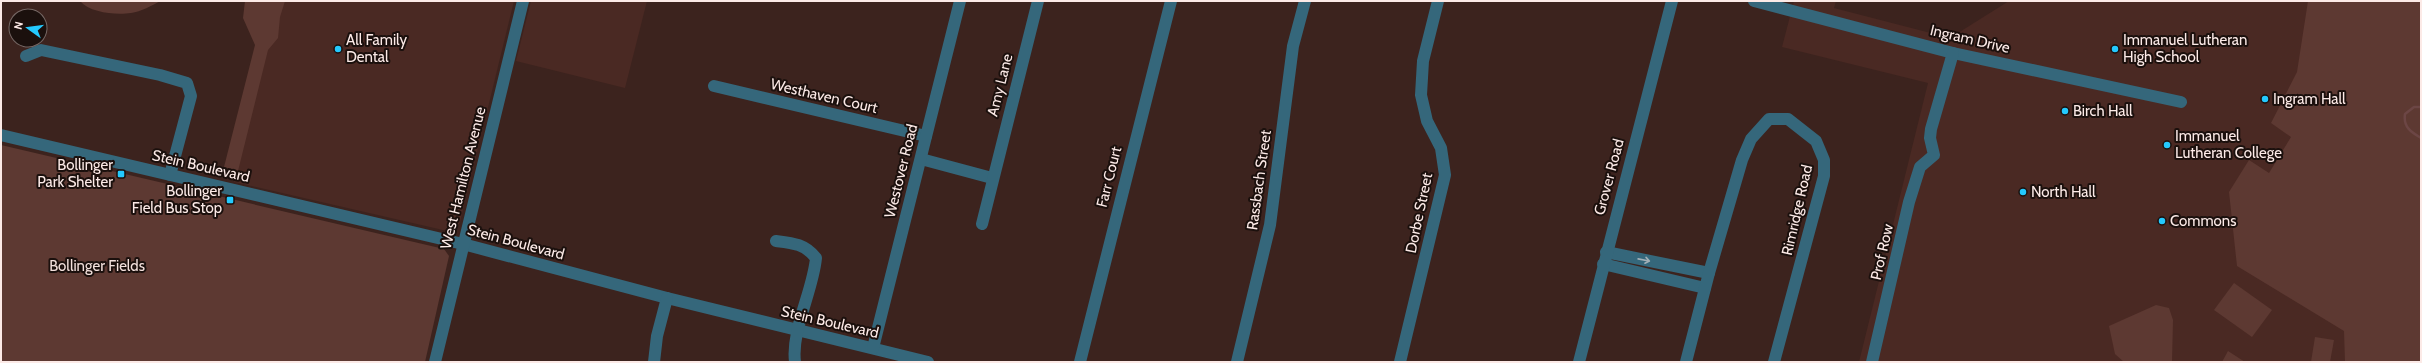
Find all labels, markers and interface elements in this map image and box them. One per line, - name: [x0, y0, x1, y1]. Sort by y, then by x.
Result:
- north arrow: [8, 8, 48, 48]
- text: N: [11, 20, 26, 31]
- street label: Ingram Drive: [1928, 21, 2012, 57]
- place label: All Family Dental: [346, 31, 408, 66]
- place label: Immanuel Lutheran High School: [2123, 31, 2247, 66]
- marker: All Family Dental: [333, 44, 343, 54]
- marker: Immanuel Lutheran High School: [2110, 44, 2120, 54]
- street label: Amy Lane: [984, 52, 1017, 118]
- street label: Westhaven Court: [769, 75, 879, 117]
- place label: Ingram Hall: [2273, 90, 2346, 108]
- marker: Ingram Hall: [2260, 94, 2270, 104]
- place label: Birch Hall: [2073, 102, 2133, 120]
- street label: West Hamilton Avenue: [437, 105, 489, 251]
- marker: Birch Hall: [2060, 106, 2070, 116]
- street label: Westover Road: [881, 122, 921, 220]
- place label: Immanuel Lutheran College: [2175, 127, 2282, 162]
- street label: Rassbach Street: [1243, 129, 1275, 231]
- street label: Grover Road: [1590, 137, 1628, 217]
- marker: Immanuel Lutheran College: [2162, 140, 2172, 150]
- street label: Farr Court: [1093, 145, 1125, 209]
- street label: Stein Boulevard: [150, 146, 252, 186]
- place label: Bollinger Park Shelter: [37, 156, 113, 191]
- street label: Rimridge Road: [1778, 163, 1816, 257]
- marker: Bollinger Park Shelter: [116, 169, 126, 179]
- street label: Dorbe Street: [1402, 171, 1436, 255]
- place label: Bollinger Field Bus Stop: [132, 182, 222, 217]
- place label: North Hall: [2031, 183, 2096, 201]
- marker: North Hall: [2018, 187, 2028, 197]
- marker: Bollinger Field Bus Stop: [225, 195, 235, 205]
- place label: Commons: [2170, 212, 2236, 230]
- marker: Commons: [2157, 216, 2167, 226]
- street label: Stein Boulevard: [466, 220, 566, 264]
- street label: Prof Row: [1867, 222, 1897, 282]
- one-way arrow: [1637, 256, 1650, 264]
- park label: Bollinger Fields: [49, 257, 145, 275]
- street label: Stein Boulevard: [779, 302, 881, 342]

